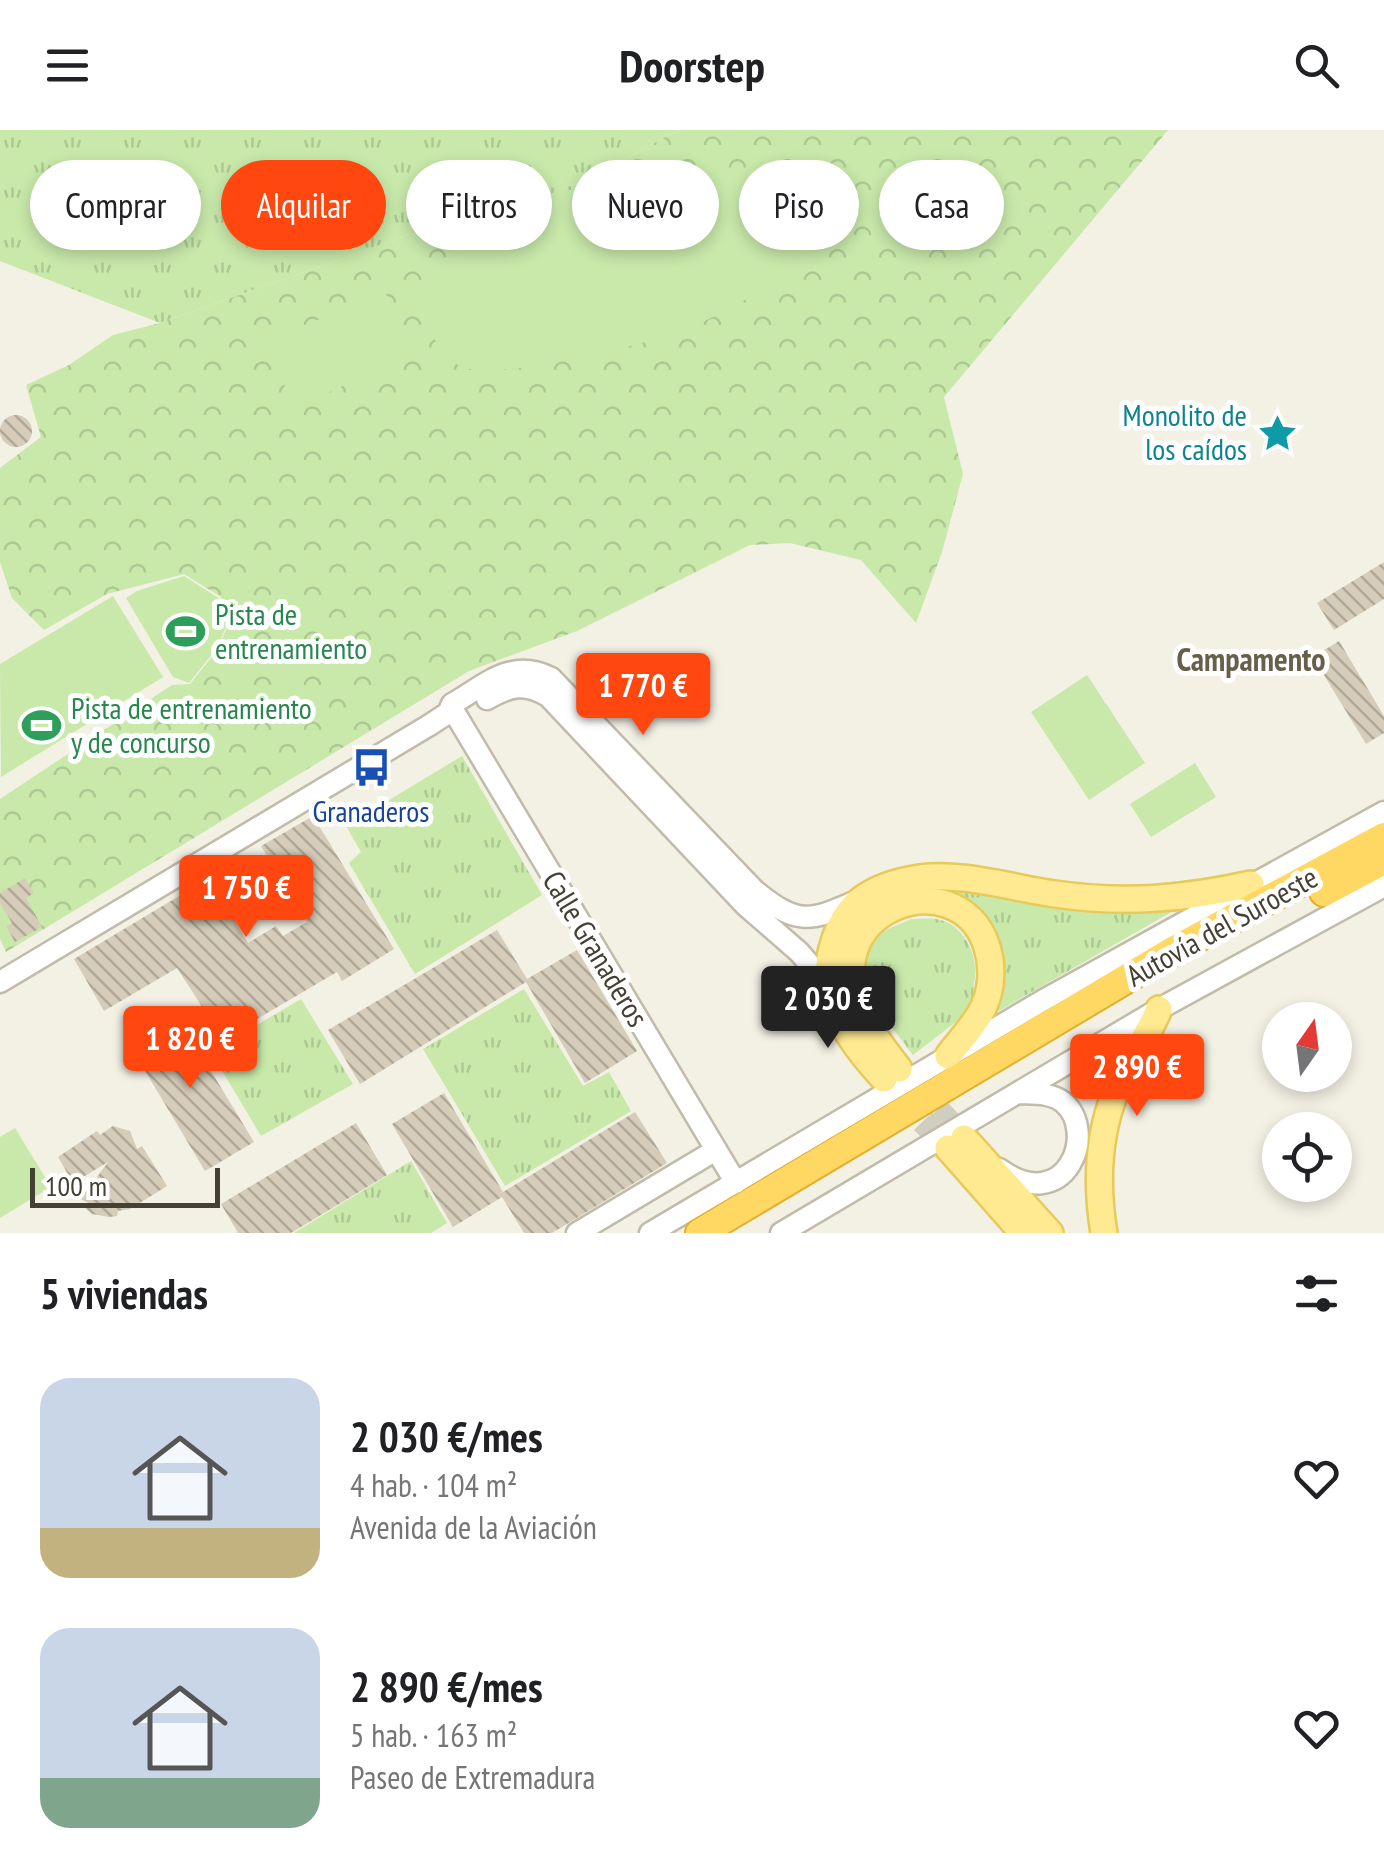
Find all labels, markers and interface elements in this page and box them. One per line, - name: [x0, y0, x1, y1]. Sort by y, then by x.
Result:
- text: Doorstep: [619, 36, 765, 94]
- icon: menu: [40, 38, 95, 93]
- icon: search: [1289, 38, 1344, 93]
- chip: Comprar: [30, 160, 201, 250]
- chip: Alquilar: [221, 160, 386, 250]
- chip: Filtros: [406, 160, 552, 250]
- chip: Nuevo: [572, 160, 719, 250]
- chip: Piso: [739, 160, 859, 250]
- chip: Casa: [879, 160, 1004, 250]
- place label: Monolito de los caídos: [1123, 395, 1247, 468]
- place icon: Monolito de los caídos: [1256, 412, 1298, 454]
- place label: Pista de entrenamiento: [215, 594, 367, 667]
- sports icon: Pista de entrenamiento: [164, 611, 206, 653]
- district label: Campamento: [1176, 638, 1326, 680]
- pin: 1 770 €: [551, 653, 735, 738]
- text: 1 770 €: [598, 664, 688, 706]
- place label: Pista de entrenamiento y de concurso: [71, 688, 312, 761]
- sports icon: Pista de entrenamiento y de concurso: [20, 705, 62, 747]
- bus stop icon: Granaderos: [350, 747, 392, 789]
- place label: Granaderos: [313, 791, 429, 830]
- pin: 1 750 €: [154, 855, 338, 940]
- street label: Autovía del Suroeste: [1119, 857, 1324, 994]
- street label: Calle Granaderos: [535, 863, 658, 1033]
- text: 1 750 €: [201, 866, 291, 908]
- pin: 2 030 €: [736, 966, 920, 1051]
- text: 2 030 €: [783, 977, 873, 1019]
- north arrow: [1262, 1002, 1352, 1092]
- map controls: [1262, 1002, 1352, 1202]
- pin: 1 820 €: [98, 1006, 282, 1091]
- text: 1 820 €: [145, 1017, 235, 1059]
- pin: 2 890 €: [1045, 1034, 1229, 1119]
- text: 2 890 €: [1092, 1045, 1182, 1087]
- button: locate: [1262, 1112, 1352, 1202]
- scale bar: [30, 1163, 220, 1208]
- text: 100 m: [45, 1167, 107, 1204]
- text: 5 viviendas: [40, 1266, 208, 1321]
- icon: filters: [1289, 1266, 1344, 1321]
- text: 2 030 €/mes: [350, 1409, 543, 1464]
- icon: home: [120, 1418, 240, 1538]
- icon: heart: [1289, 1451, 1344, 1506]
- text: 4 hab. · 104 m²: [350, 1464, 517, 1506]
- text: Avenida de la Aviación: [350, 1506, 597, 1548]
- text: 2 890 €/mes: [350, 1659, 543, 1714]
- icon: home: [120, 1668, 240, 1788]
- icon: heart: [1289, 1701, 1344, 1756]
- text: 5 hab. · 163 m²: [350, 1714, 517, 1756]
- text: Paseo de Extremadura: [350, 1756, 595, 1798]

